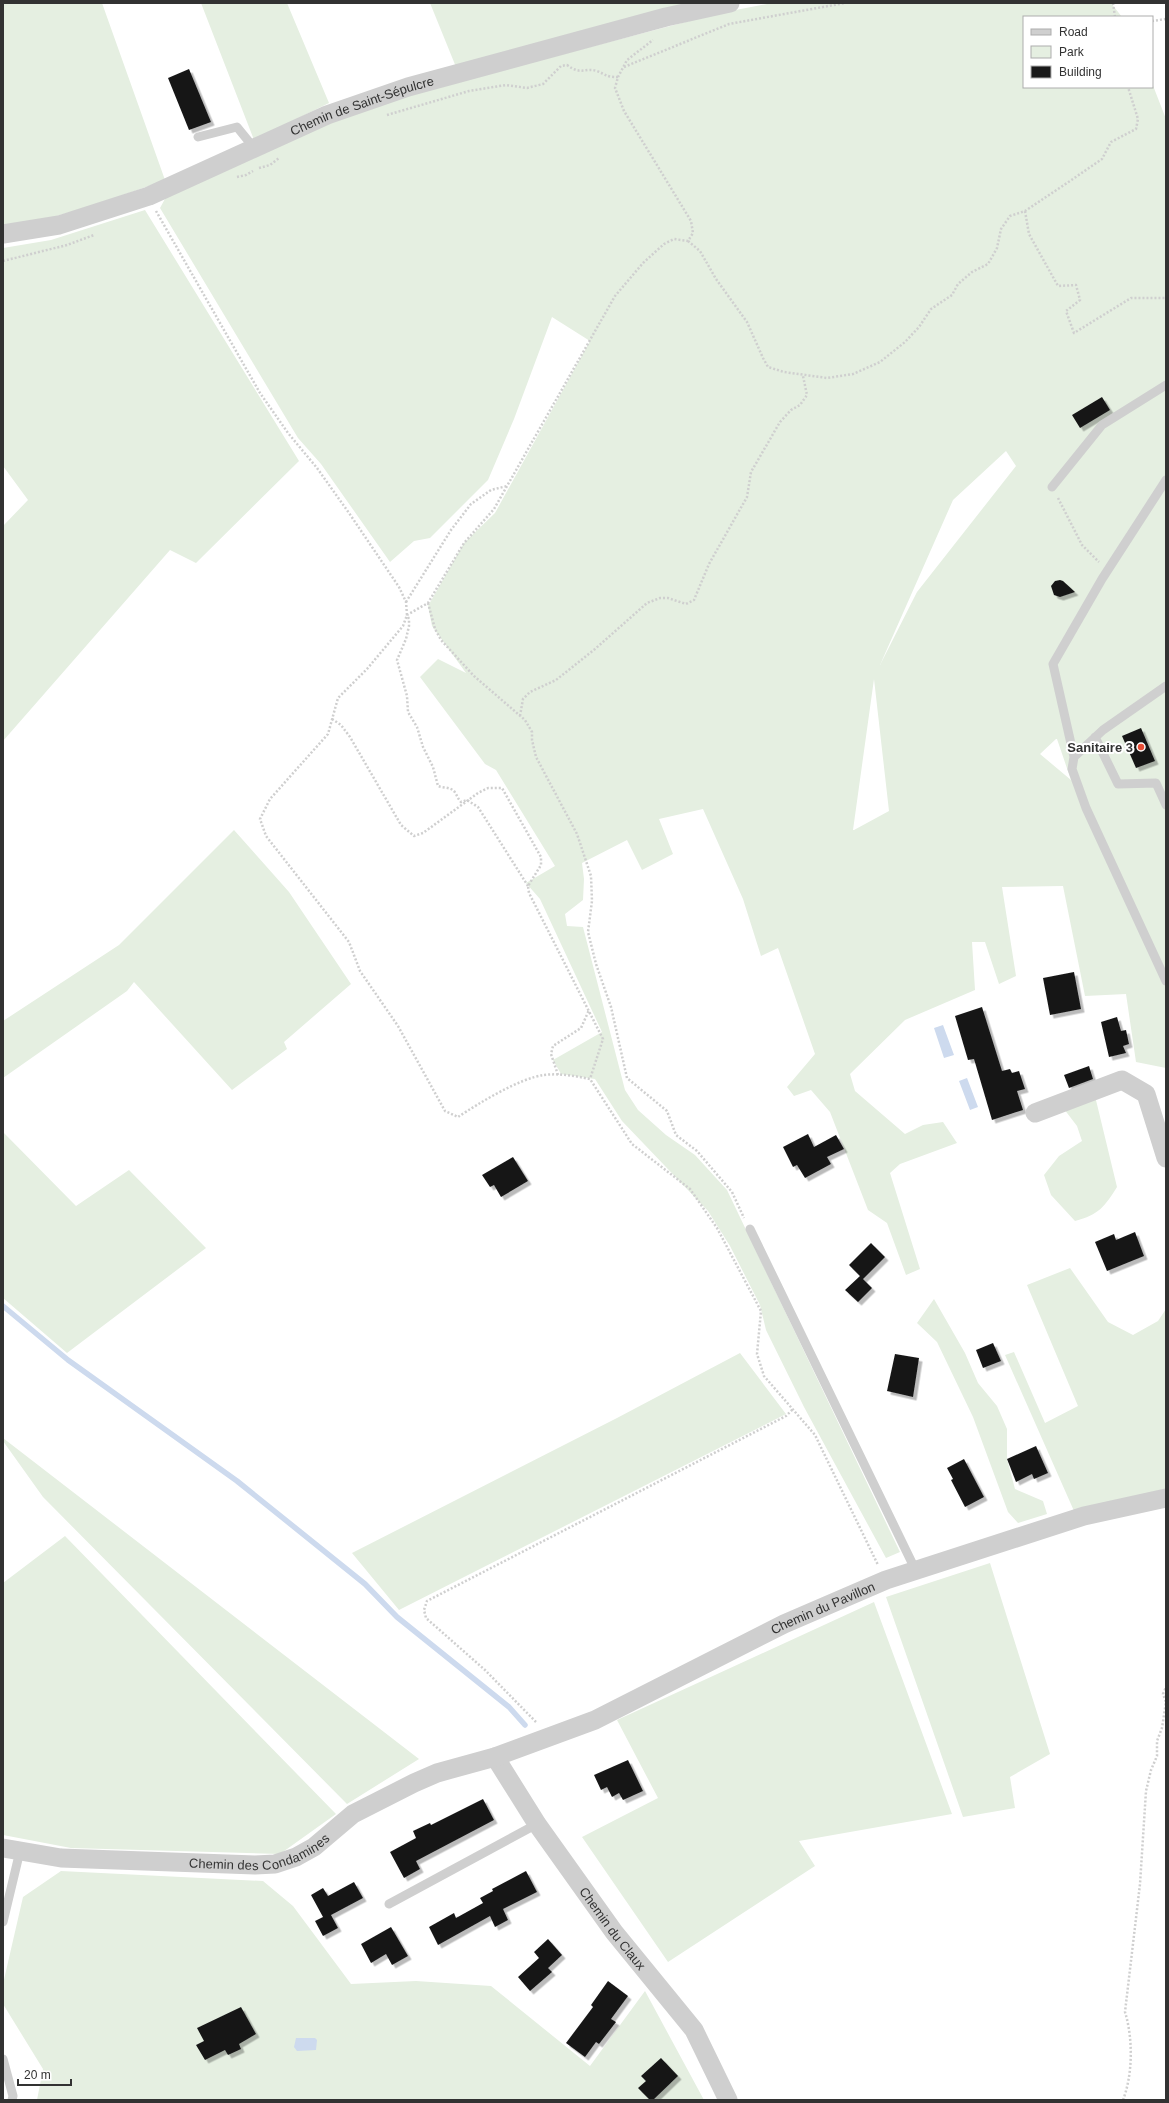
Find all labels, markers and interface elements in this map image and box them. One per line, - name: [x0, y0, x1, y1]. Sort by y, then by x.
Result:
- legend: [1023, 16, 1153, 88]
- text: Road: [1059, 25, 1088, 39]
- text: Park: [1059, 45, 1085, 59]
- text: Building: [1059, 65, 1102, 79]
- street label: Chemin de Saint-Sépulcre: [288, 73, 435, 138]
- place label: Sanitaire 3: [1067, 740, 1133, 755]
- marker: Sanitaire 3: [1136, 742, 1146, 752]
- street label: Chemin du Pavillon: [768, 1578, 877, 1637]
- street label: Chemin des Condamines: [189, 1830, 332, 1873]
- street label: Chemin du Claux: [577, 1884, 649, 1973]
- scale bar: [18, 2061, 71, 2087]
- text: 20 m: [24, 2068, 51, 2082]

